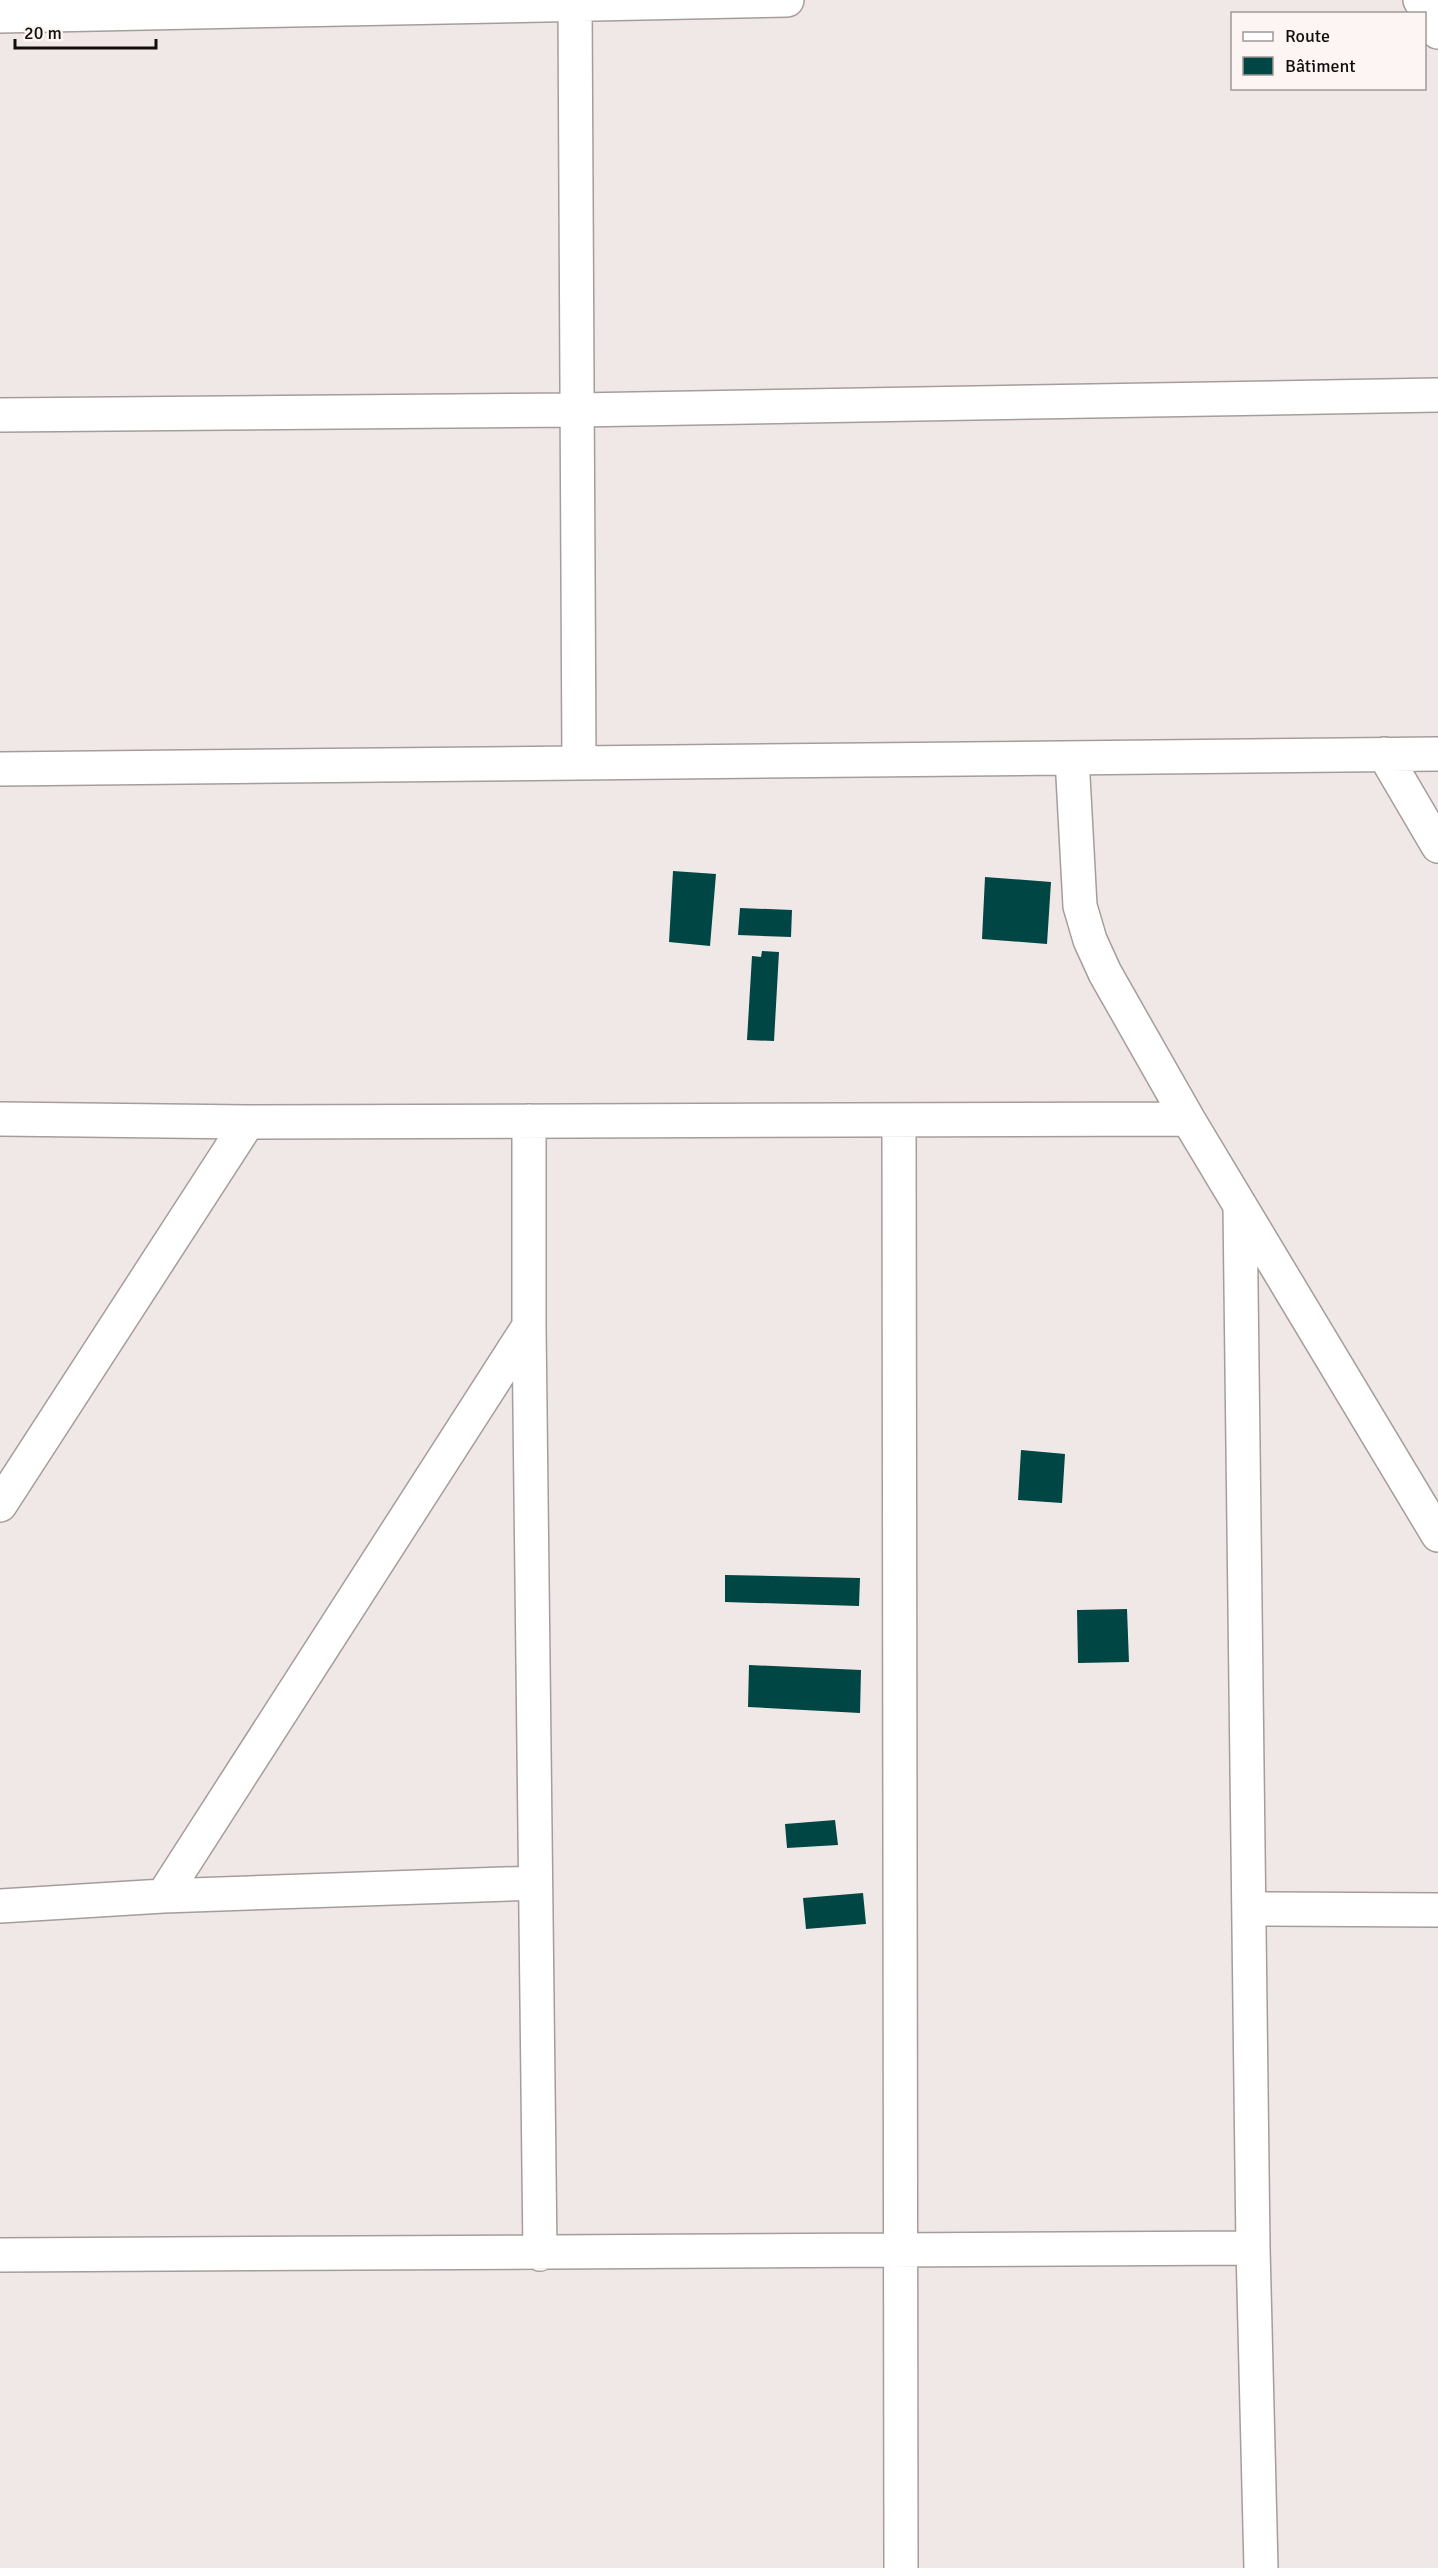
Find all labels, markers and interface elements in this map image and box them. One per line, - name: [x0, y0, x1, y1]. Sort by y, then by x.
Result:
- scale bar: [15, 12, 156, 50]
- legend: [1231, 12, 1426, 90]
- text: 20 m: [24, 22, 62, 44]
- text: Route: [1285, 25, 1330, 47]
- text: Bâtiment: [1285, 55, 1356, 77]

